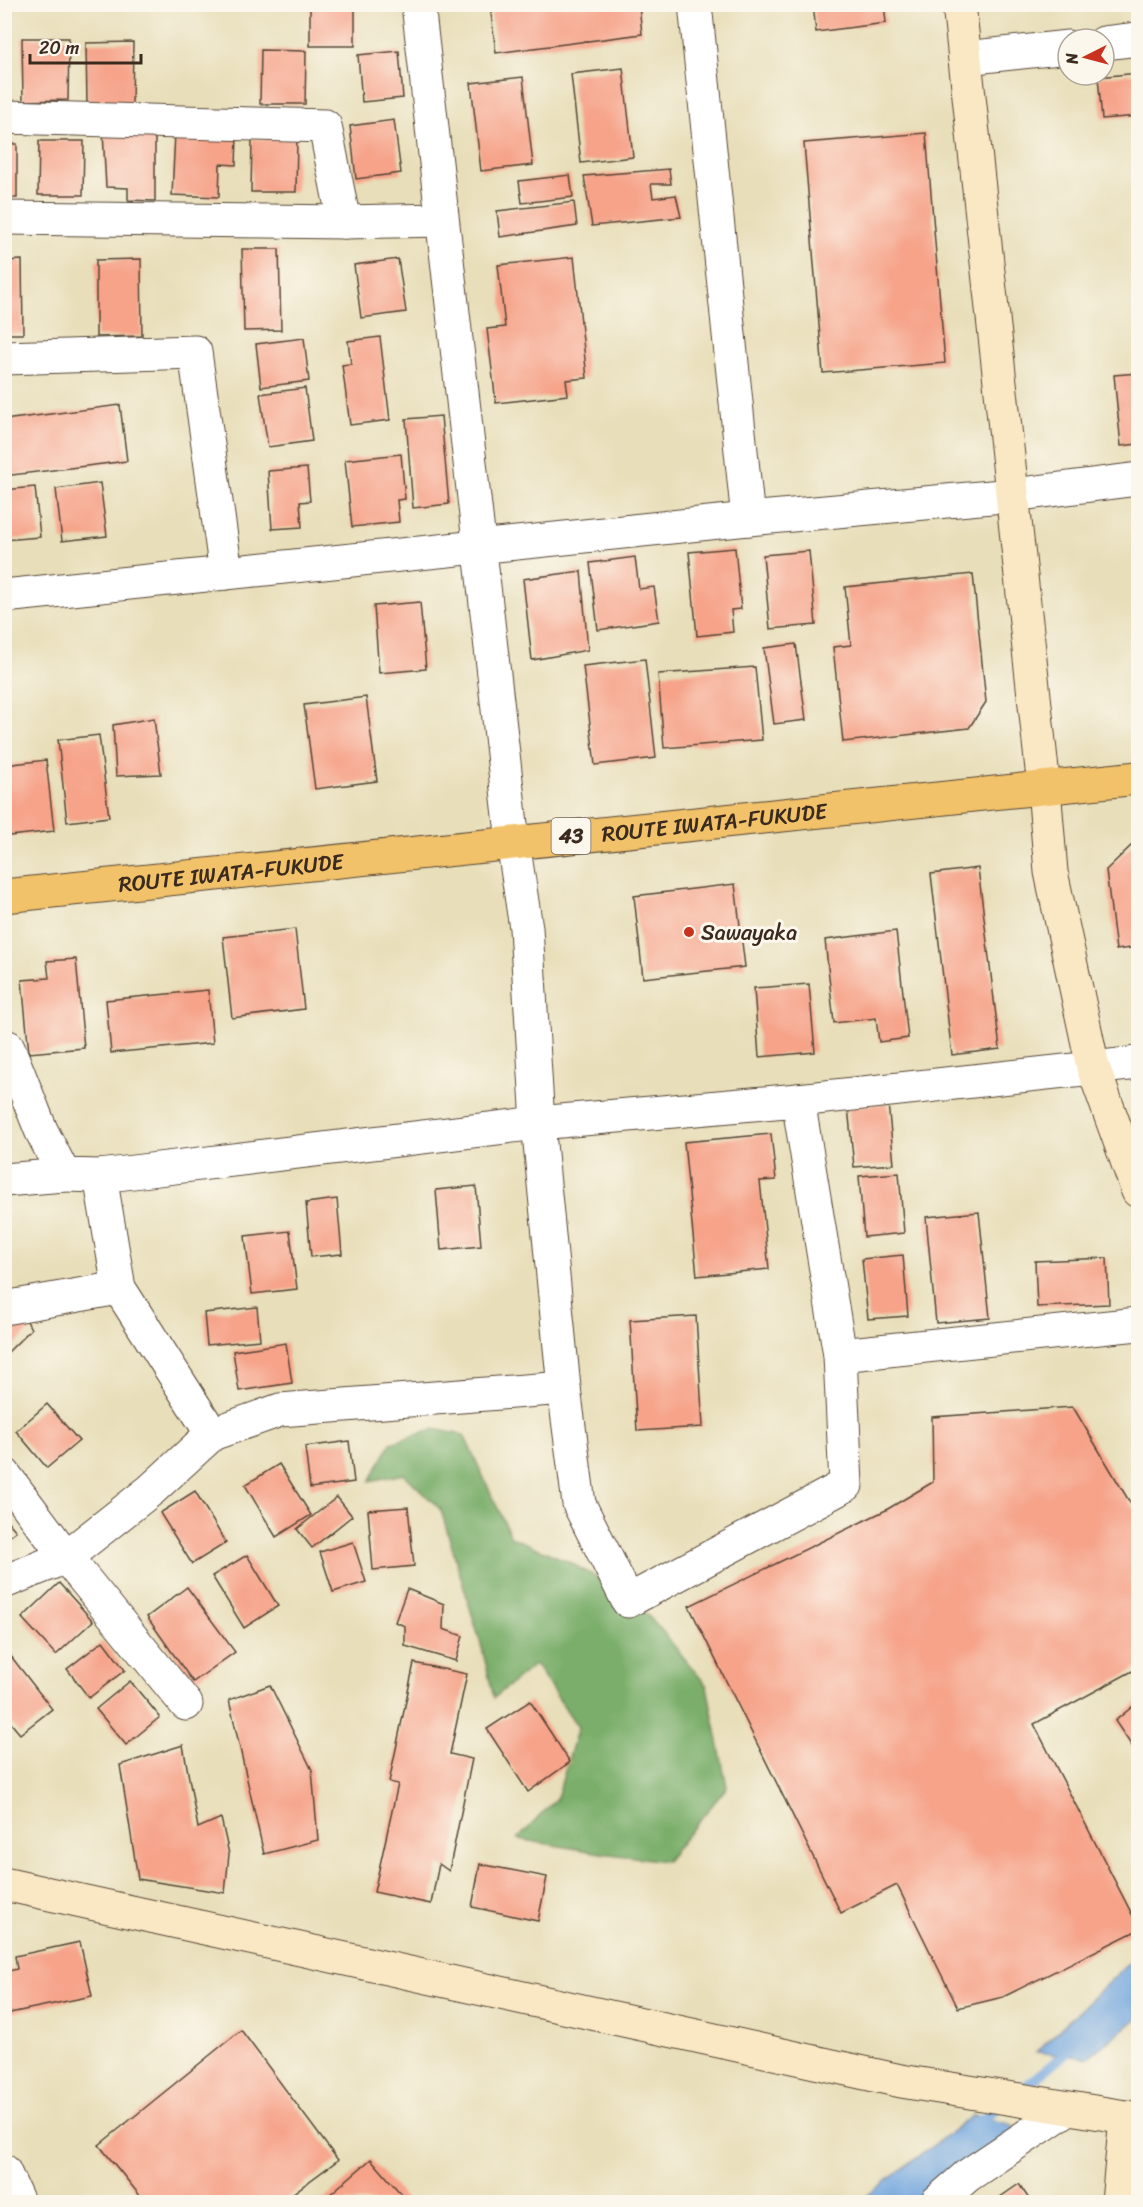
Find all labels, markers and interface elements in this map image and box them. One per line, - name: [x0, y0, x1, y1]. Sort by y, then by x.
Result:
- scale bar: [30, 27, 141, 65]
- north arrow: [1056, 27, 1116, 87]
- text: 20 m: [39, 32, 79, 64]
- text: N: [1056, 51, 1087, 67]
- street label: ROUTE IWATA-FUKUDE: [600, 791, 830, 854]
- road number: 43: [552, 818, 590, 854]
- street label: ROUTE IWATA-FUKUDE: [116, 842, 347, 904]
- place label: Sawayaka: [701, 913, 797, 952]
- marker: Sawayaka: [682, 925, 696, 939]

